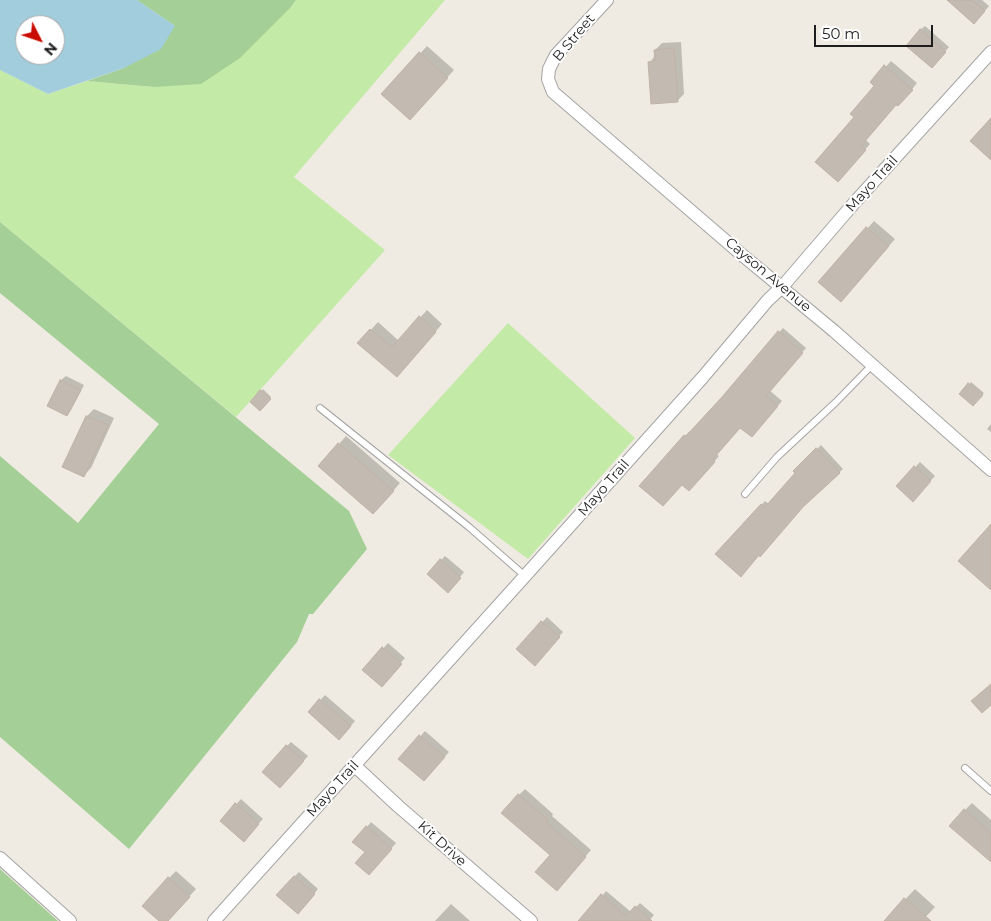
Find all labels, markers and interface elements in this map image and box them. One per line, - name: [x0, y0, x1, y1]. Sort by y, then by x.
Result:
- street label: B Street: [549, 11, 599, 65]
- north arrow: [15, 15, 65, 65]
- scale bar: [816, 15, 935, 47]
- text: 50 m: [822, 24, 860, 43]
- text: N: [40, 39, 61, 59]
- street label: Mayo Trail: [842, 152, 902, 216]
- street label: Cayson Avenue: [722, 234, 814, 316]
- street label: Mayo Trail: [575, 456, 633, 520]
- street label: Mayo Trail: [303, 757, 363, 821]
- street label: Kit Drive: [414, 818, 470, 870]

